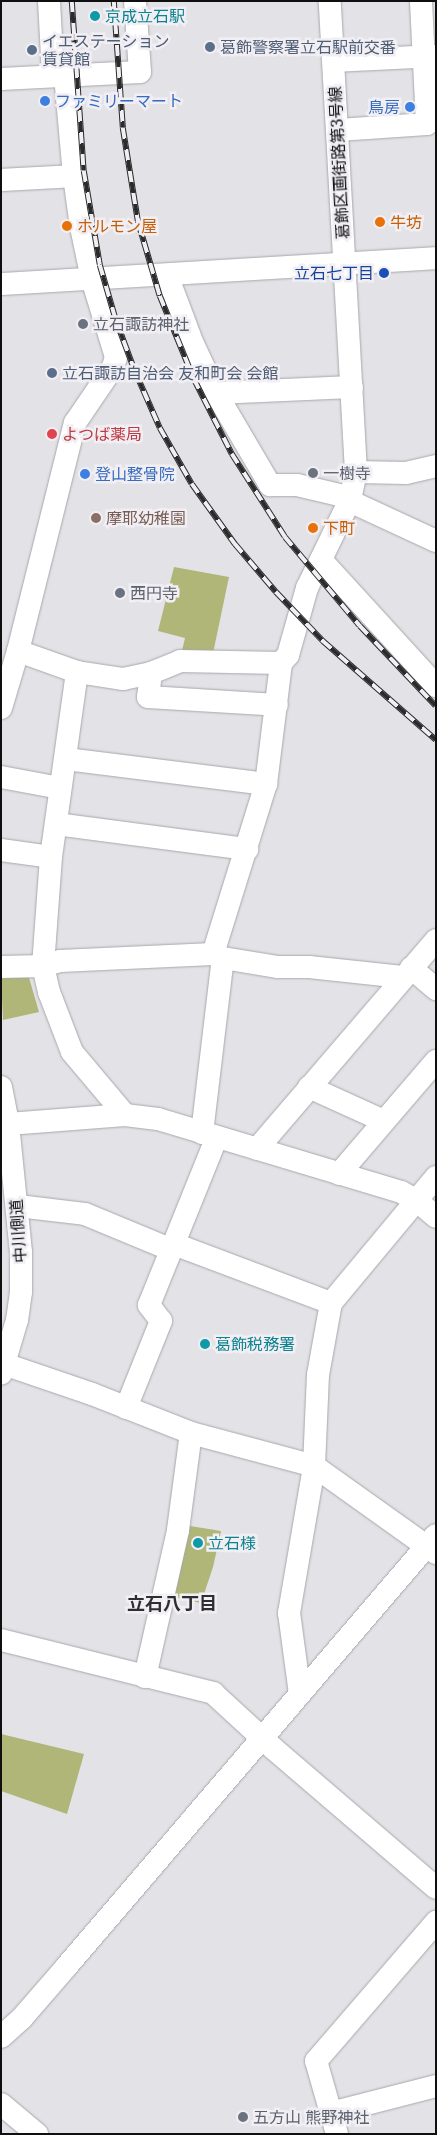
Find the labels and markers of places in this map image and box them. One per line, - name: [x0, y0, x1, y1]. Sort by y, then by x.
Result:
- place label: 京成立石駅: [105, 6, 185, 26]
- marker: 京成立石駅: [89, 10, 101, 22]
- place label: イエステーション 賃貸館: [42, 31, 170, 69]
- place label: 葛飾警察署立石駅前交番: [220, 37, 396, 57]
- marker: 葛飾警察署立石駅前交番: [204, 41, 216, 53]
- marker: イエステーション 賃貸館: [26, 44, 38, 56]
- place label: ファミリーマート: [55, 91, 183, 111]
- marker: ファミリーマート: [39, 95, 51, 107]
- place label: 鳥房: [368, 97, 400, 117]
- marker: 鳥房: [404, 101, 416, 113]
- place label: 牛坊: [390, 212, 422, 232]
- place label: ホルモン屋: [77, 216, 157, 236]
- marker: 牛坊: [374, 216, 386, 228]
- marker: ホルモン屋: [61, 220, 73, 232]
- place label: 立石七丁目: [294, 263, 374, 283]
- marker: 立石七丁目: [378, 267, 390, 279]
- place label: 立石諏訪神社: [93, 314, 189, 334]
- marker: 立石諏訪神社: [77, 318, 89, 330]
- place label: 立石諏訪自治会 友和町会 会館: [62, 363, 278, 383]
- marker: 立石諏訪自治会 友和町会 会館: [46, 367, 58, 379]
- place label: よつば薬局: [62, 424, 142, 444]
- marker: よつば薬局: [46, 428, 58, 440]
- place label: 一樹寺: [323, 463, 371, 483]
- place label: 登山整骨院: [95, 464, 175, 484]
- marker: 一樹寺: [307, 467, 319, 479]
- marker: 登山整骨院: [79, 468, 91, 480]
- place label: 摩耶幼稚園: [106, 508, 186, 528]
- marker: 摩耶幼稚園: [90, 512, 102, 524]
- place label: 下町: [323, 518, 355, 538]
- marker: 下町: [307, 522, 319, 534]
- place label: 西円寺: [130, 583, 178, 603]
- marker: 西円寺: [114, 587, 126, 599]
- place label: 葛飾税務署: [215, 1334, 295, 1354]
- marker: 葛飾税務署: [199, 1338, 211, 1350]
- place label: 立石様: [208, 1533, 256, 1553]
- marker: 立石様: [192, 1537, 204, 1549]
- place label: 五方山 熊野神社: [253, 2107, 369, 2127]
- marker: 五方山 熊野神社: [237, 2111, 249, 2123]

